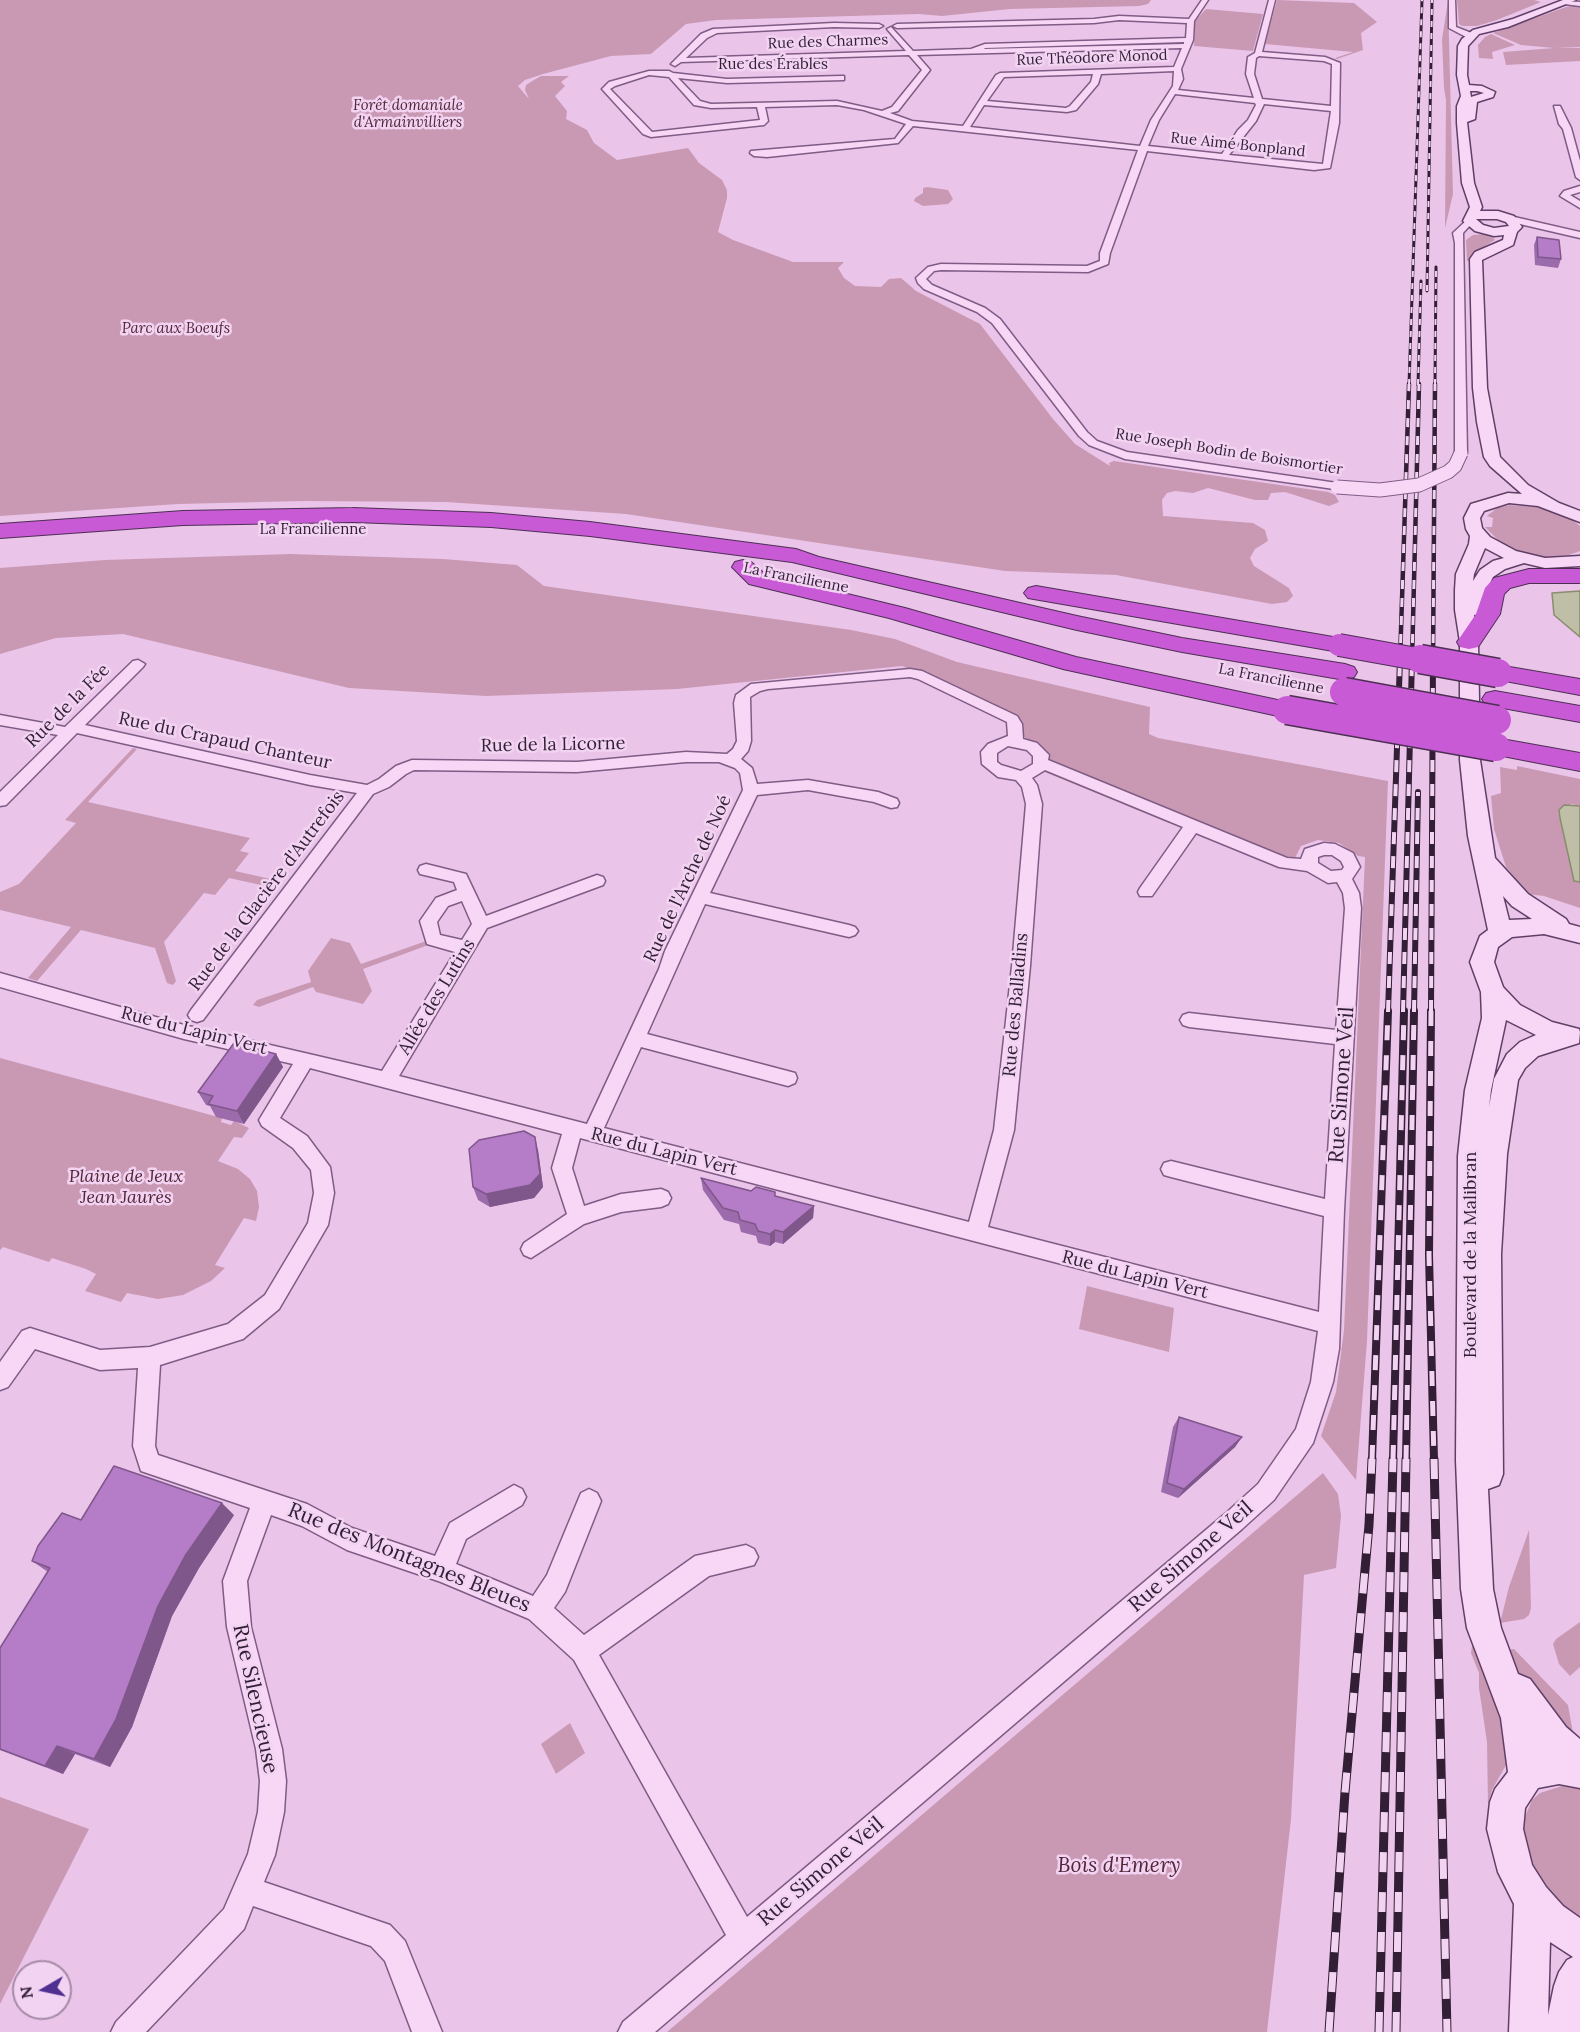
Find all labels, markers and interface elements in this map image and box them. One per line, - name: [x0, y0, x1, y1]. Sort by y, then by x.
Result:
- street label: Rue des Charmes: [767, 31, 889, 53]
- street label: Rue Théodore Monod: [1016, 46, 1168, 70]
- street label: Rue des Érables: [718, 56, 828, 74]
- park label: Forêt domaniale d'Armainvilliers: [353, 97, 463, 132]
- street label: Rue Aimé Bonpland: [1170, 129, 1306, 161]
- park label: Parc aux Boeufs: [122, 320, 230, 338]
- street label: Rue Joseph Bodin de Boismortier: [1114, 425, 1344, 479]
- street label: La Francilienne: [260, 521, 366, 539]
- street label: La Francilienne: [742, 559, 850, 597]
- street label: Rue de la Fée: [22, 660, 114, 752]
- street label: La Francilienne: [1217, 660, 1325, 698]
- street label: Rue du Crapaud Chanteur: [117, 708, 333, 774]
- street label: Rue de la Licorne: [480, 733, 626, 757]
- street label: Rue de la Glacière d'Autrefois: [185, 787, 349, 995]
- street label: Rue de l'Arche de Noé: [640, 792, 736, 966]
- street label: Rue des Balladins: [999, 932, 1033, 1078]
- street label: Allée des Lutins: [394, 935, 480, 1059]
- street label: Rue du Lapin Vert: [119, 1002, 269, 1060]
- street label: Rue Simone Veil: [1324, 1006, 1360, 1164]
- street label: Rue du Lapin Vert: [589, 1123, 739, 1181]
- street label: Boulevard de la Malibran: [1460, 1152, 1482, 1358]
- park label: Plaine de Jeux Jean Jaurès: [69, 1166, 183, 1208]
- street label: Rue du Lapin Vert: [1060, 1246, 1210, 1304]
- street label: Rue Simone Veil: [1124, 1496, 1258, 1618]
- street label: Rue des Montagnes Bleues: [284, 1498, 534, 1618]
- street label: Rue Silencieuse: [227, 1622, 283, 1776]
- street label: Rue Simone Veil: [753, 1812, 889, 1932]
- park label: Bois d'Emery: [1057, 1853, 1181, 1879]
- north arrow: [12, 1960, 72, 2020]
- text: N: [15, 1985, 37, 2000]

